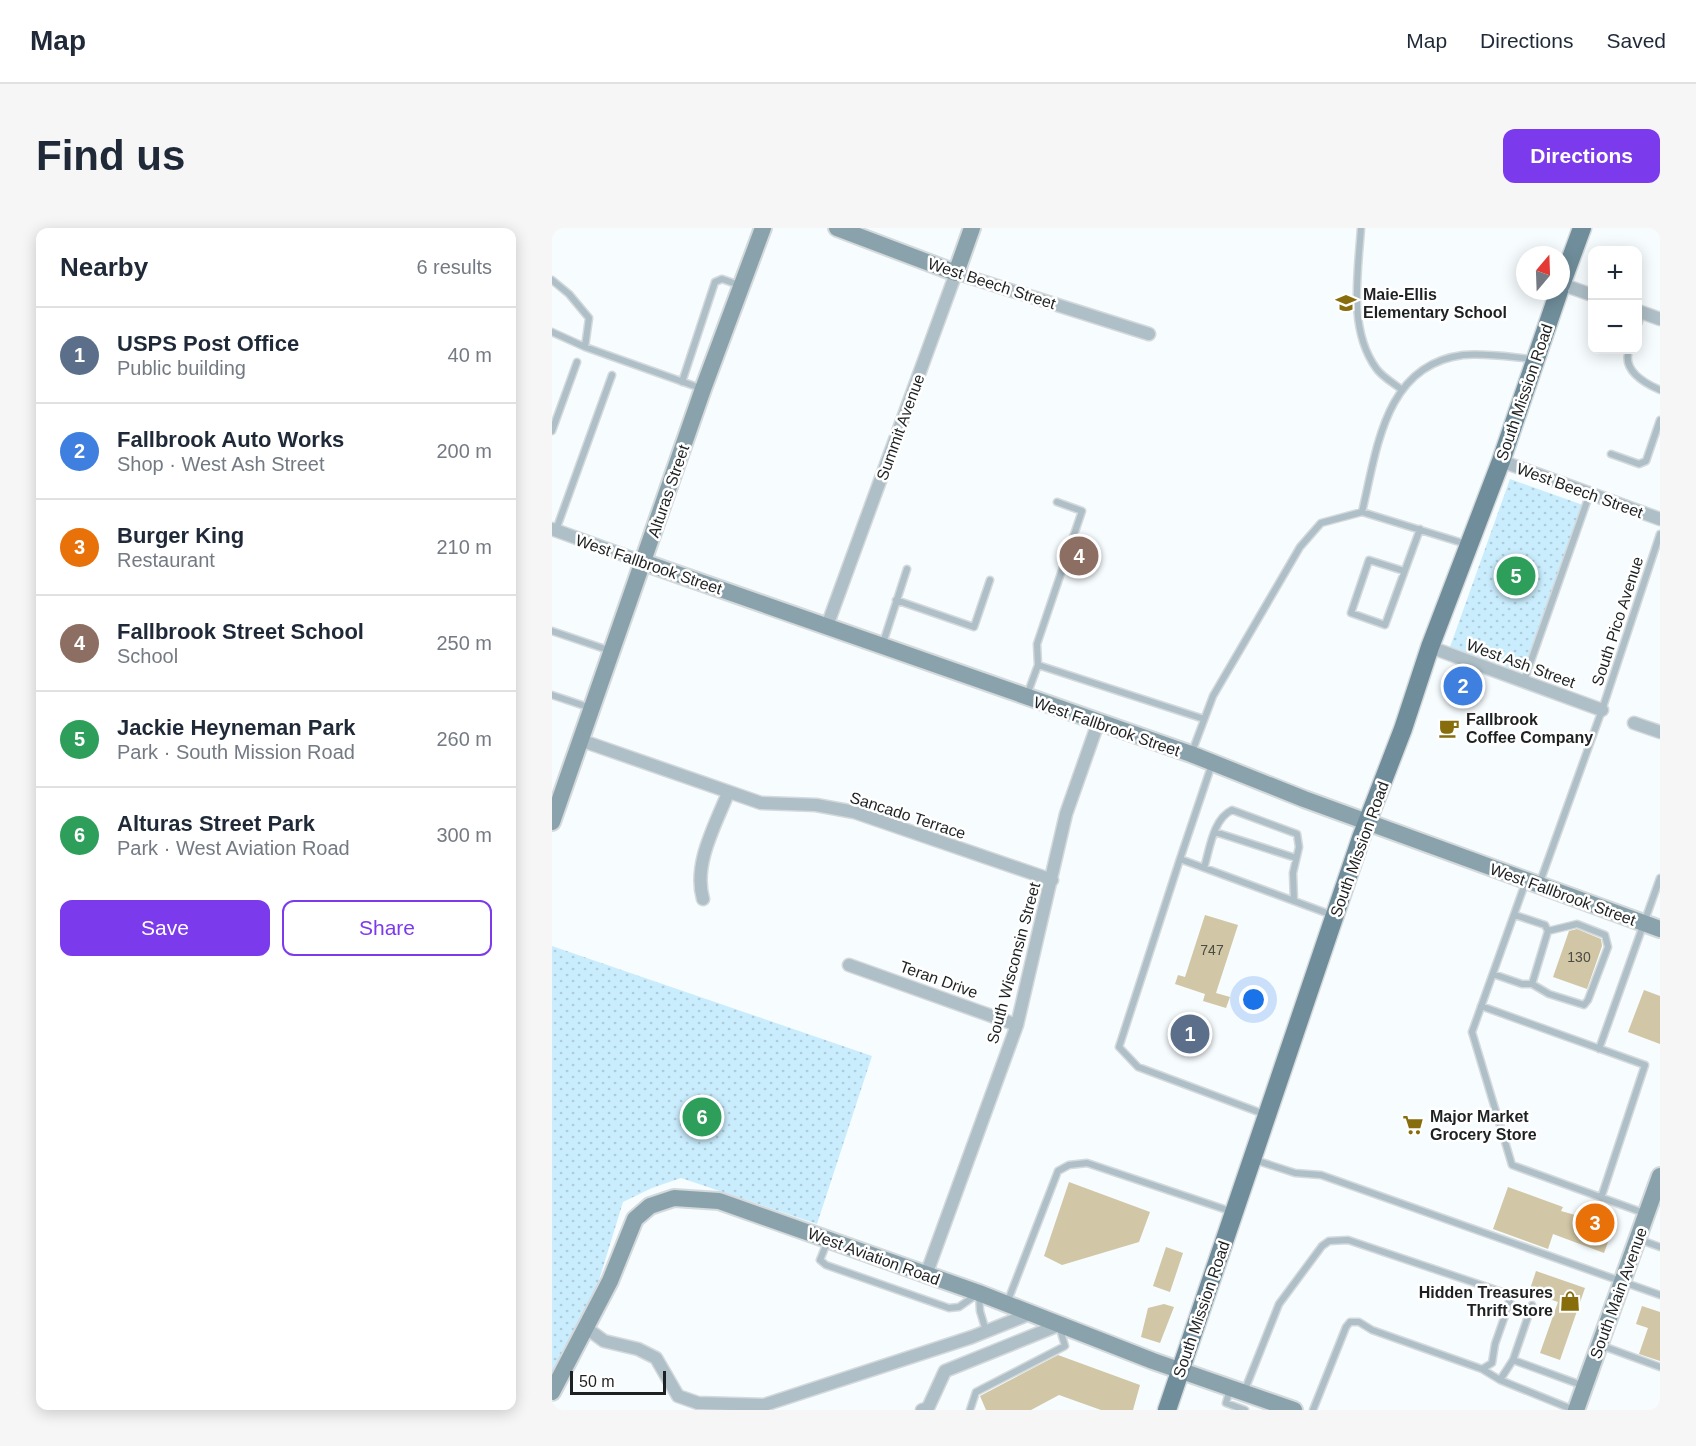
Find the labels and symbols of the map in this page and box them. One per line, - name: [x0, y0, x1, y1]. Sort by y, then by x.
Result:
- north arrow: [1516, 246, 1570, 300]
- street label: West Beech Street: [926, 255, 1058, 312]
- place label: Maie-Ellis Elementary School: [1363, 286, 1507, 321]
- school or university icon: Maie-Ellis Elementary School: [1334, 291, 1358, 315]
- street label: South Mission Road: [1493, 322, 1556, 463]
- street label: Summit Avenue: [873, 372, 928, 483]
- street label: Alturas Street: [645, 442, 692, 540]
- street label: West Beech Street: [1514, 460, 1646, 521]
- street label: West Fallbrook Street: [573, 531, 725, 598]
- pin: 4: [1060, 534, 1098, 578]
- pin: 5: [1496, 554, 1536, 598]
- street label: South Pico Avenue: [1589, 554, 1646, 688]
- street label: West Ash Street: [1464, 636, 1578, 691]
- pin: 2: [1444, 664, 1482, 708]
- street label: West Fallbrook Street: [1031, 693, 1183, 760]
- place label: Fallbrook Coffee Company: [1466, 711, 1593, 746]
- cafe icon: Fallbrook Coffee Company: [1437, 716, 1461, 740]
- street label: South Mission Road: [1327, 779, 1392, 919]
- street label: Sancado Terrace: [848, 789, 968, 842]
- street label: West Fallbrook Street: [1488, 860, 1638, 929]
- street label: South Wisconsin Street: [984, 880, 1043, 1046]
- house number: 747: [1200, 942, 1224, 958]
- house number: 130: [1567, 949, 1591, 965]
- street label: Teran Drive: [897, 957, 980, 1001]
- your location: [1239, 985, 1268, 1014]
- pin: 1: [1170, 1012, 1210, 1056]
- pin: 6: [682, 1094, 722, 1140]
- place label: Major Market Grocery Store: [1430, 1108, 1537, 1143]
- supermarket icon: Major Market Grocery Store: [1401, 1113, 1425, 1137]
- pin: 3: [1576, 1200, 1614, 1246]
- street label: West Aviation Road: [806, 1225, 942, 1288]
- street label: South Main Avenue: [1587, 1225, 1650, 1361]
- street label: South Mission Road: [1170, 1239, 1233, 1380]
- place label: Hidden Treasures Thrift Store: [1419, 1284, 1553, 1319]
- shop icon: Hidden Treasures Thrift Store: [1558, 1289, 1582, 1313]
- scale bar: [570, 1368, 666, 1396]

